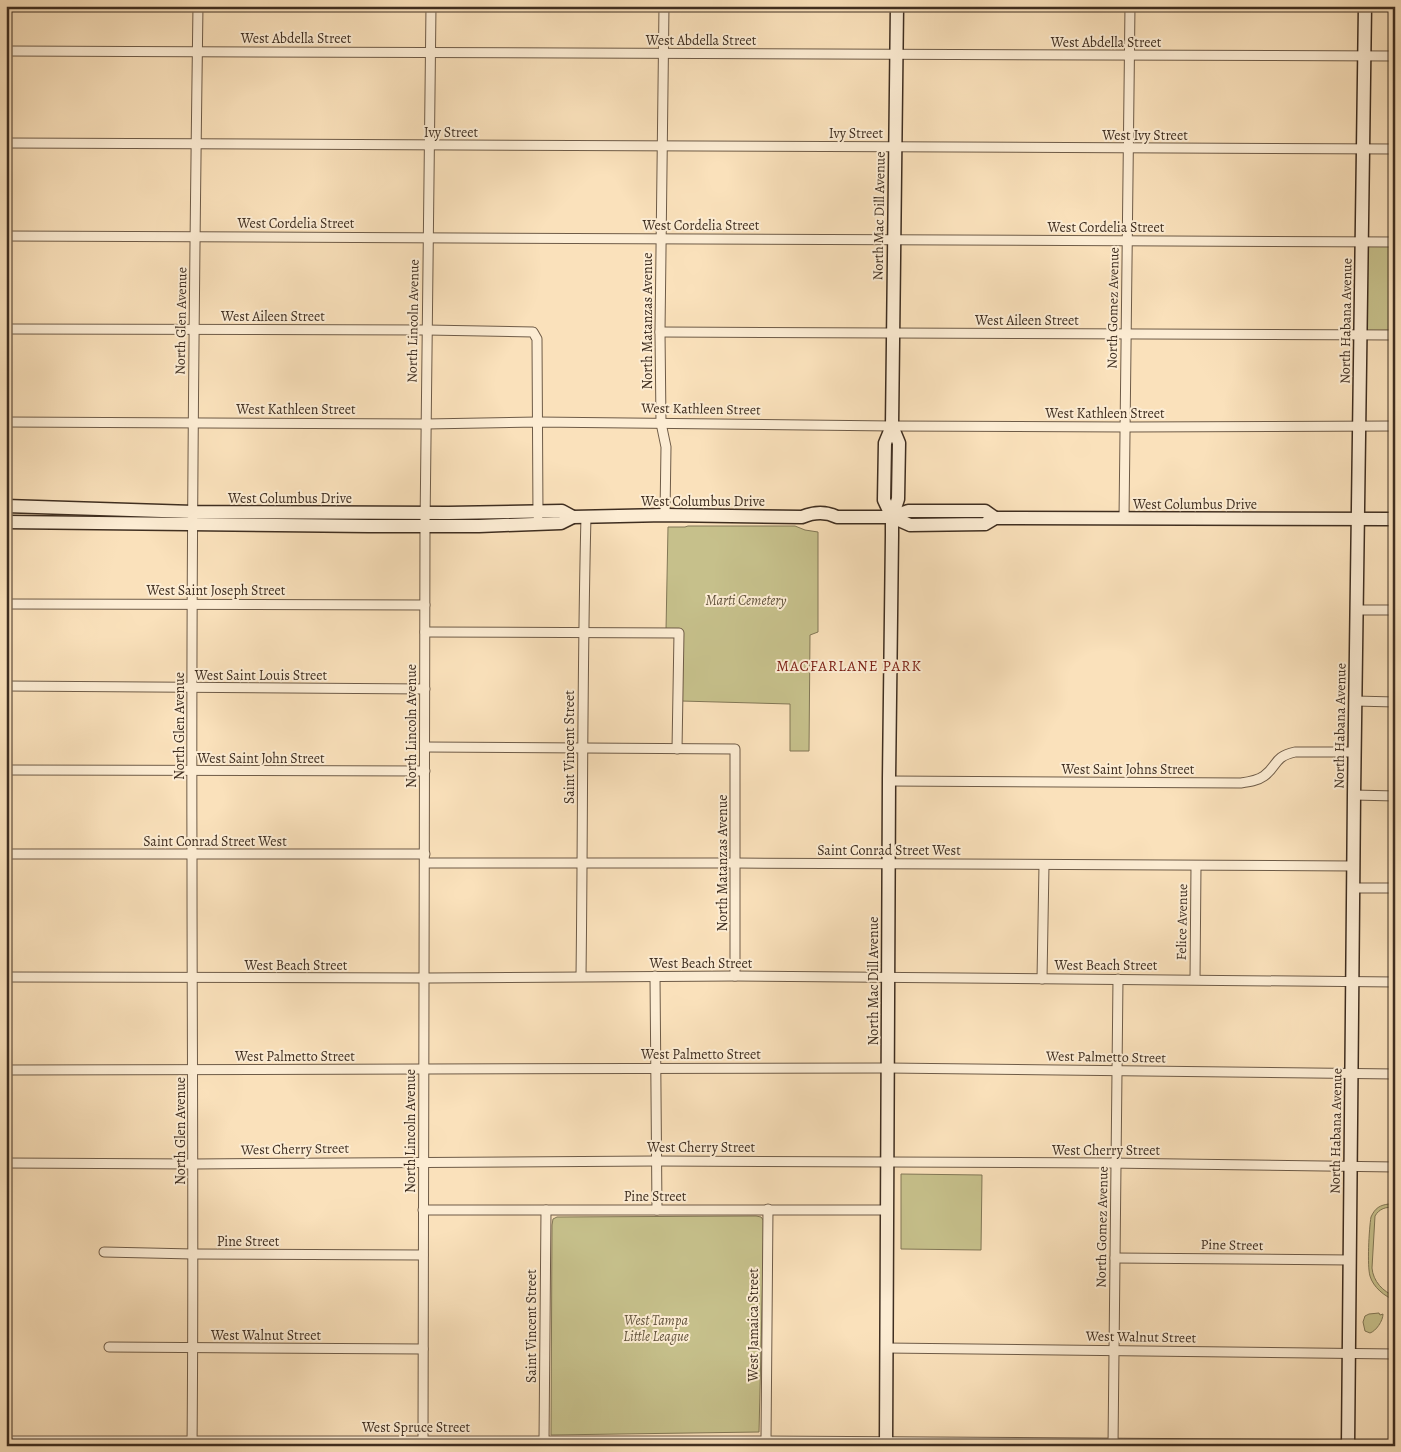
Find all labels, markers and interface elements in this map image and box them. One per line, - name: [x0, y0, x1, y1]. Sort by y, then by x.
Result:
- street label: West Abdella Street: [240, 29, 352, 48]
- street label: West Abdella Street: [645, 31, 757, 50]
- street label: West Abdella Street: [1050, 33, 1162, 52]
- street label: Ivy Street: [424, 123, 479, 142]
- street label: Ivy Street: [829, 124, 884, 143]
- street label: West Ivy Street: [1101, 126, 1188, 145]
- street label: North Mac Dill Avenue: [868, 151, 890, 281]
- street label: West Cordelia Street: [237, 214, 355, 233]
- street label: West Cordelia Street: [642, 216, 760, 235]
- street label: West Cordelia Street: [1047, 218, 1165, 237]
- street label: North Gomez Avenue: [1102, 247, 1124, 369]
- street label: North Matanzas Avenue: [638, 252, 657, 390]
- street label: North Habana Avenue: [1335, 258, 1357, 384]
- street label: North Lincoln Avenue: [402, 259, 424, 383]
- street label: North Glen Avenue: [171, 267, 191, 375]
- street label: West Aileen Street: [220, 307, 325, 326]
- street label: West Aileen Street: [974, 311, 1079, 330]
- street label: West Kathleen Street: [640, 398, 761, 420]
- street label: West Kathleen Street: [235, 400, 356, 419]
- street label: West Kathleen Street: [1044, 404, 1165, 423]
- street label: West Columbus Drive: [227, 489, 352, 508]
- street label: West Columbus Drive: [640, 492, 765, 511]
- street label: West Columbus Drive: [1132, 495, 1257, 514]
- street label: West Saint Joseph Street: [146, 581, 286, 600]
- park label: Marti Cemetery: [705, 591, 787, 610]
- district label: MACFARLANE PARK: [776, 656, 922, 676]
- street label: North Habana Avenue: [1329, 663, 1351, 789]
- street label: North Lincoln Avenue: [402, 664, 421, 788]
- street label: West Saint Louis Street: [194, 666, 328, 685]
- street label: North Glen Avenue: [170, 672, 189, 780]
- street label: Saint Vincent Street: [560, 690, 579, 804]
- street label: West Saint John Street: [196, 749, 325, 768]
- street label: West Saint Johns Street: [1061, 760, 1195, 779]
- street label: North Matanzas Avenue: [713, 794, 732, 932]
- street label: Saint Conrad Street West: [143, 832, 287, 851]
- street label: Saint Conrad Street West: [817, 841, 961, 860]
- street label: Felice Avenue: [1172, 884, 1192, 960]
- street label: North Mac Dill Avenue: [864, 916, 883, 1046]
- street label: West Beach Street: [649, 954, 753, 973]
- street label: West Beach Street: [244, 956, 348, 975]
- street label: West Beach Street: [1054, 956, 1158, 975]
- street label: West Palmetto Street: [640, 1045, 761, 1064]
- street label: West Palmetto Street: [1045, 1046, 1167, 1068]
- street label: West Palmetto Street: [234, 1047, 355, 1066]
- street label: North Habana Avenue: [1325, 1068, 1347, 1194]
- street label: North Lincoln Avenue: [401, 1069, 420, 1193]
- street label: North Glen Avenue: [171, 1077, 190, 1185]
- street label: West Cherry Street: [646, 1138, 755, 1157]
- street label: West Cherry Street: [240, 1139, 350, 1159]
- street label: West Cherry Street: [1051, 1141, 1160, 1160]
- street label: North Gomez Avenue: [1091, 1166, 1113, 1288]
- street label: Pine Street: [624, 1187, 687, 1206]
- street label: Pine Street: [217, 1232, 280, 1251]
- street label: Pine Street: [1201, 1235, 1264, 1255]
- street label: West Jamaica Street: [744, 1268, 763, 1383]
- street label: Saint Vincent Street: [522, 1269, 541, 1383]
- park label: West Tampa Little League: [623, 1311, 689, 1346]
- street label: West Walnut Street: [210, 1326, 321, 1345]
- street label: West Walnut Street: [1085, 1327, 1197, 1347]
- street label: West Spruce Street: [361, 1418, 470, 1437]

